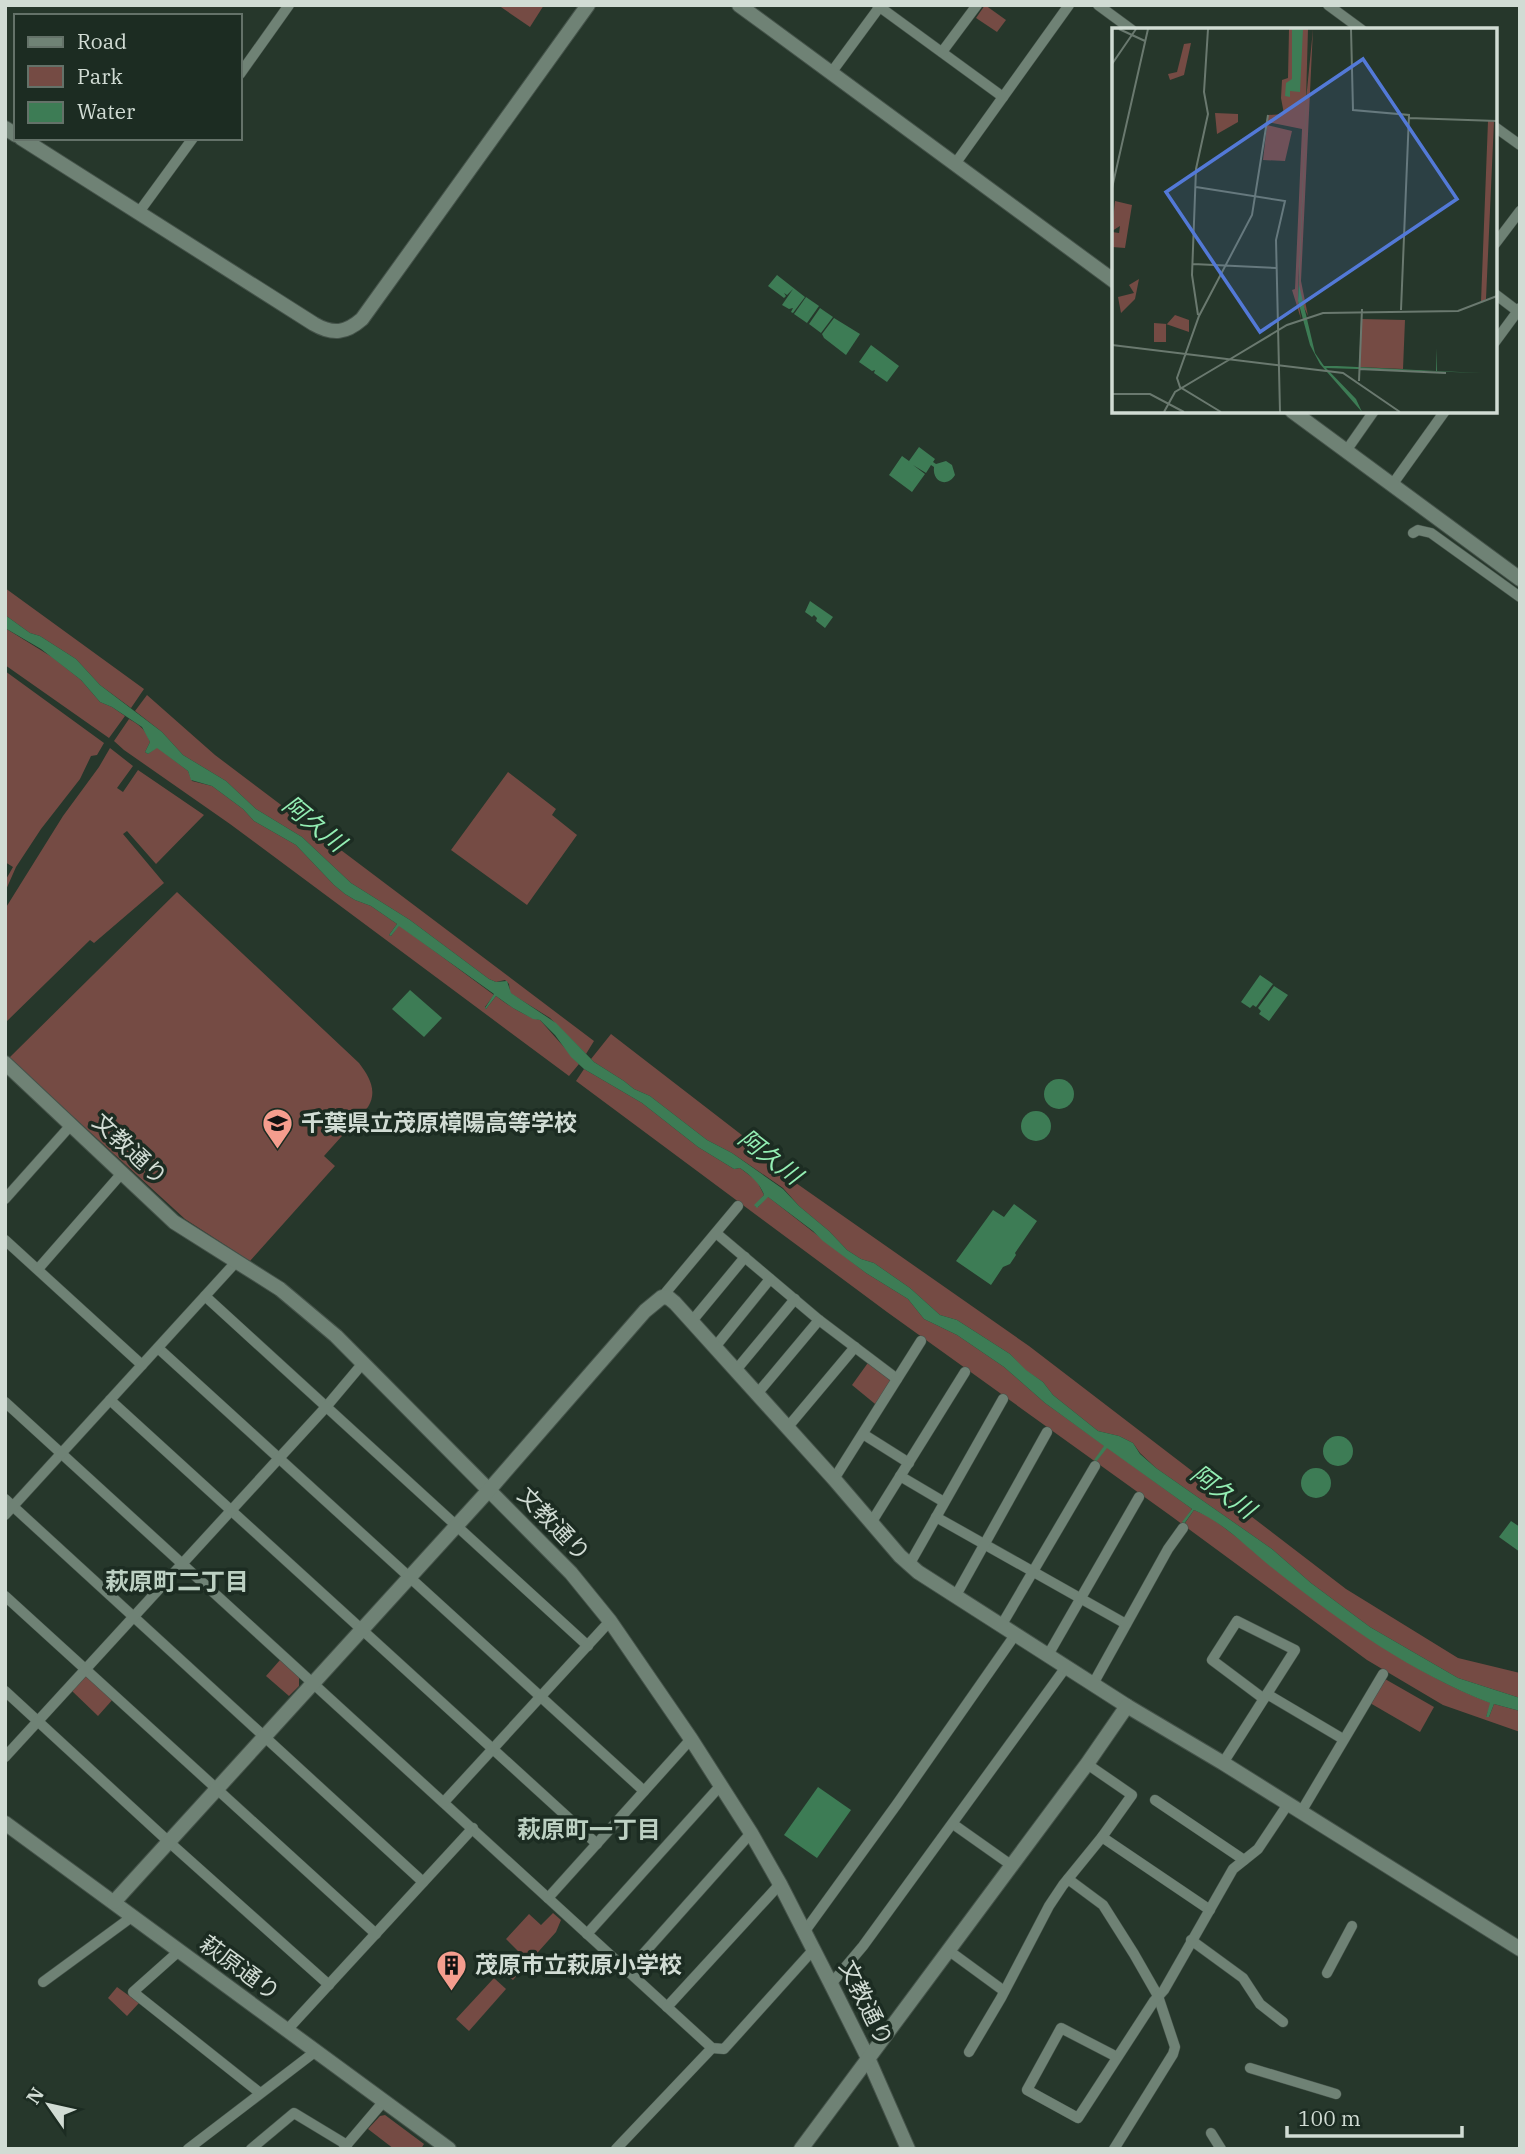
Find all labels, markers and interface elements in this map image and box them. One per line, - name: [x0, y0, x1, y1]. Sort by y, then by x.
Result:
- legend: [14, 14, 242, 140]
- text: Road: [77, 27, 127, 55]
- inset map: [1112, 28, 1497, 413]
- text: Park: [77, 62, 124, 90]
- text: Water: [77, 97, 136, 125]
- water label: 阿久川: [277, 788, 355, 860]
- street label: 文教通り: [87, 1106, 175, 1191]
- school or university icon: 千葉県立茂原樟陽高等学校: [261, 1106, 295, 1150]
- place label: 千葉県立茂原樟陽高等学校: [301, 1107, 577, 1137]
- water label: 阿久川: [732, 1121, 811, 1193]
- water label: 阿久川: [1185, 1457, 1265, 1527]
- street label: 文教通り: [512, 1480, 597, 1567]
- district label: 萩原町二丁目: [105, 1565, 249, 1597]
- district label: 萩原町一丁目: [517, 1813, 661, 1845]
- street label: 萩原通り: [195, 1928, 287, 2006]
- building icon: 茂原市立萩原小学校: [435, 1948, 469, 1992]
- place label: 茂原市立萩原小学校: [475, 1949, 682, 1979]
- street label: 文教通り: [833, 1955, 901, 2050]
- north arrow: [14, 2070, 84, 2140]
- text: N: [21, 2083, 49, 2108]
- scale bar: [1287, 2094, 1462, 2138]
- text: 100 m: [1298, 2104, 1361, 2132]

